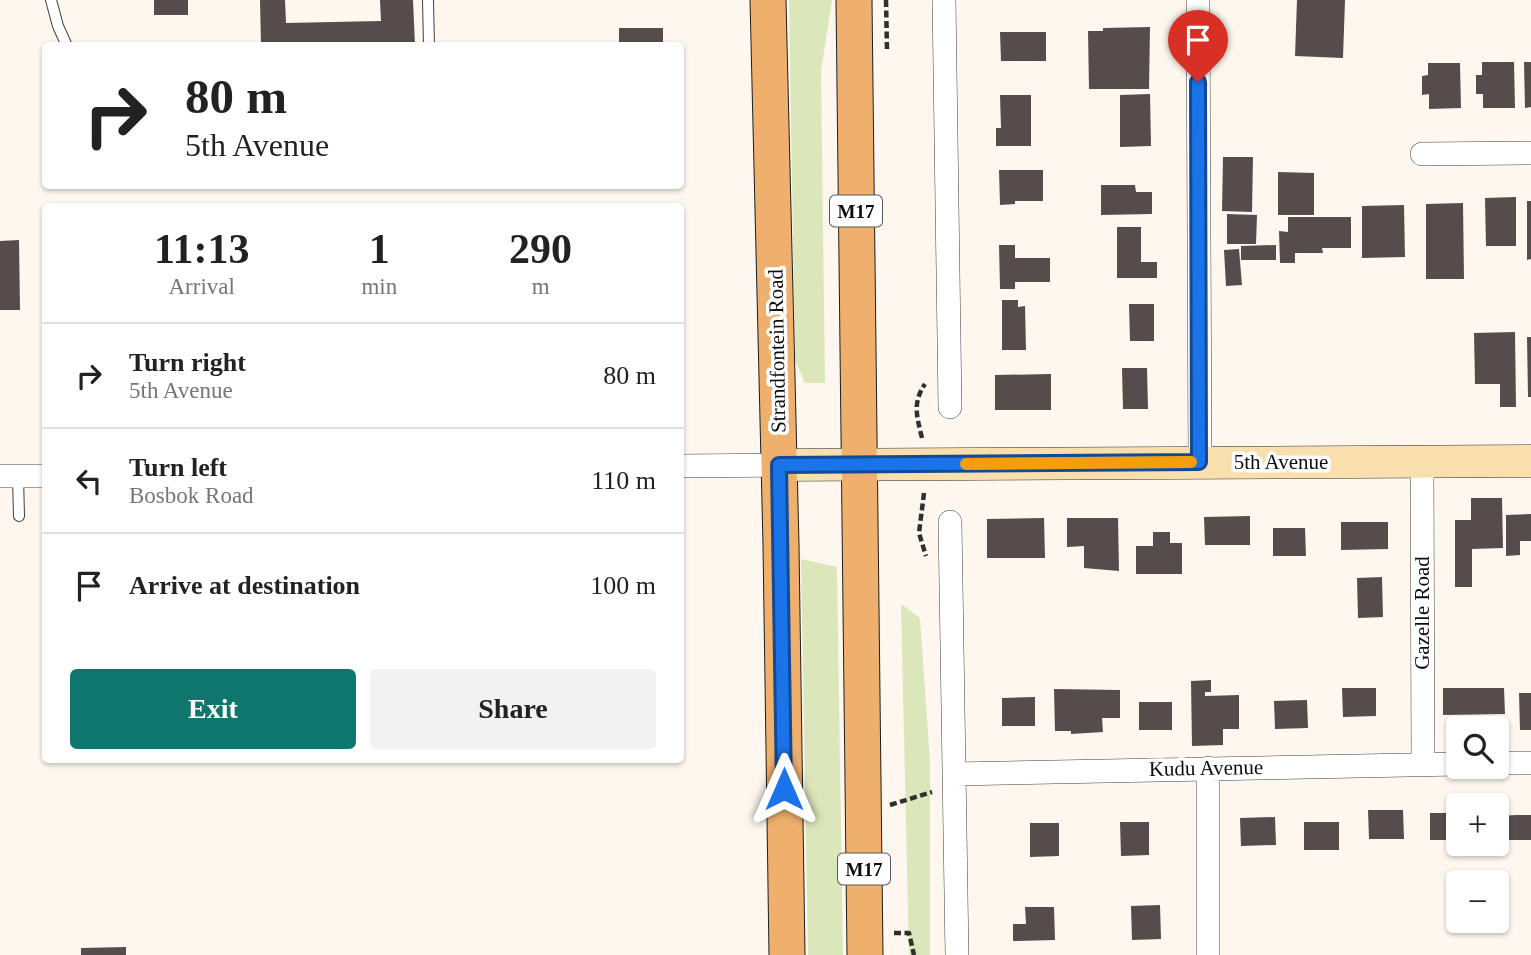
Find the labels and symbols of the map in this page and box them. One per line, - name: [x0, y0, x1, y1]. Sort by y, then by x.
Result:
- pin: [1168, 10, 1228, 82]
- road number: M17: [830, 196, 882, 226]
- street label: Strandfontein Road: [764, 268, 790, 433]
- street label: 5th Avenue: [1234, 450, 1328, 474]
- street label: Gazelle Road: [1410, 556, 1434, 670]
- position arrow: [747, 752, 821, 826]
- street label: Kudu Avenue: [1149, 755, 1263, 781]
- road number: M17: [838, 854, 890, 884]

